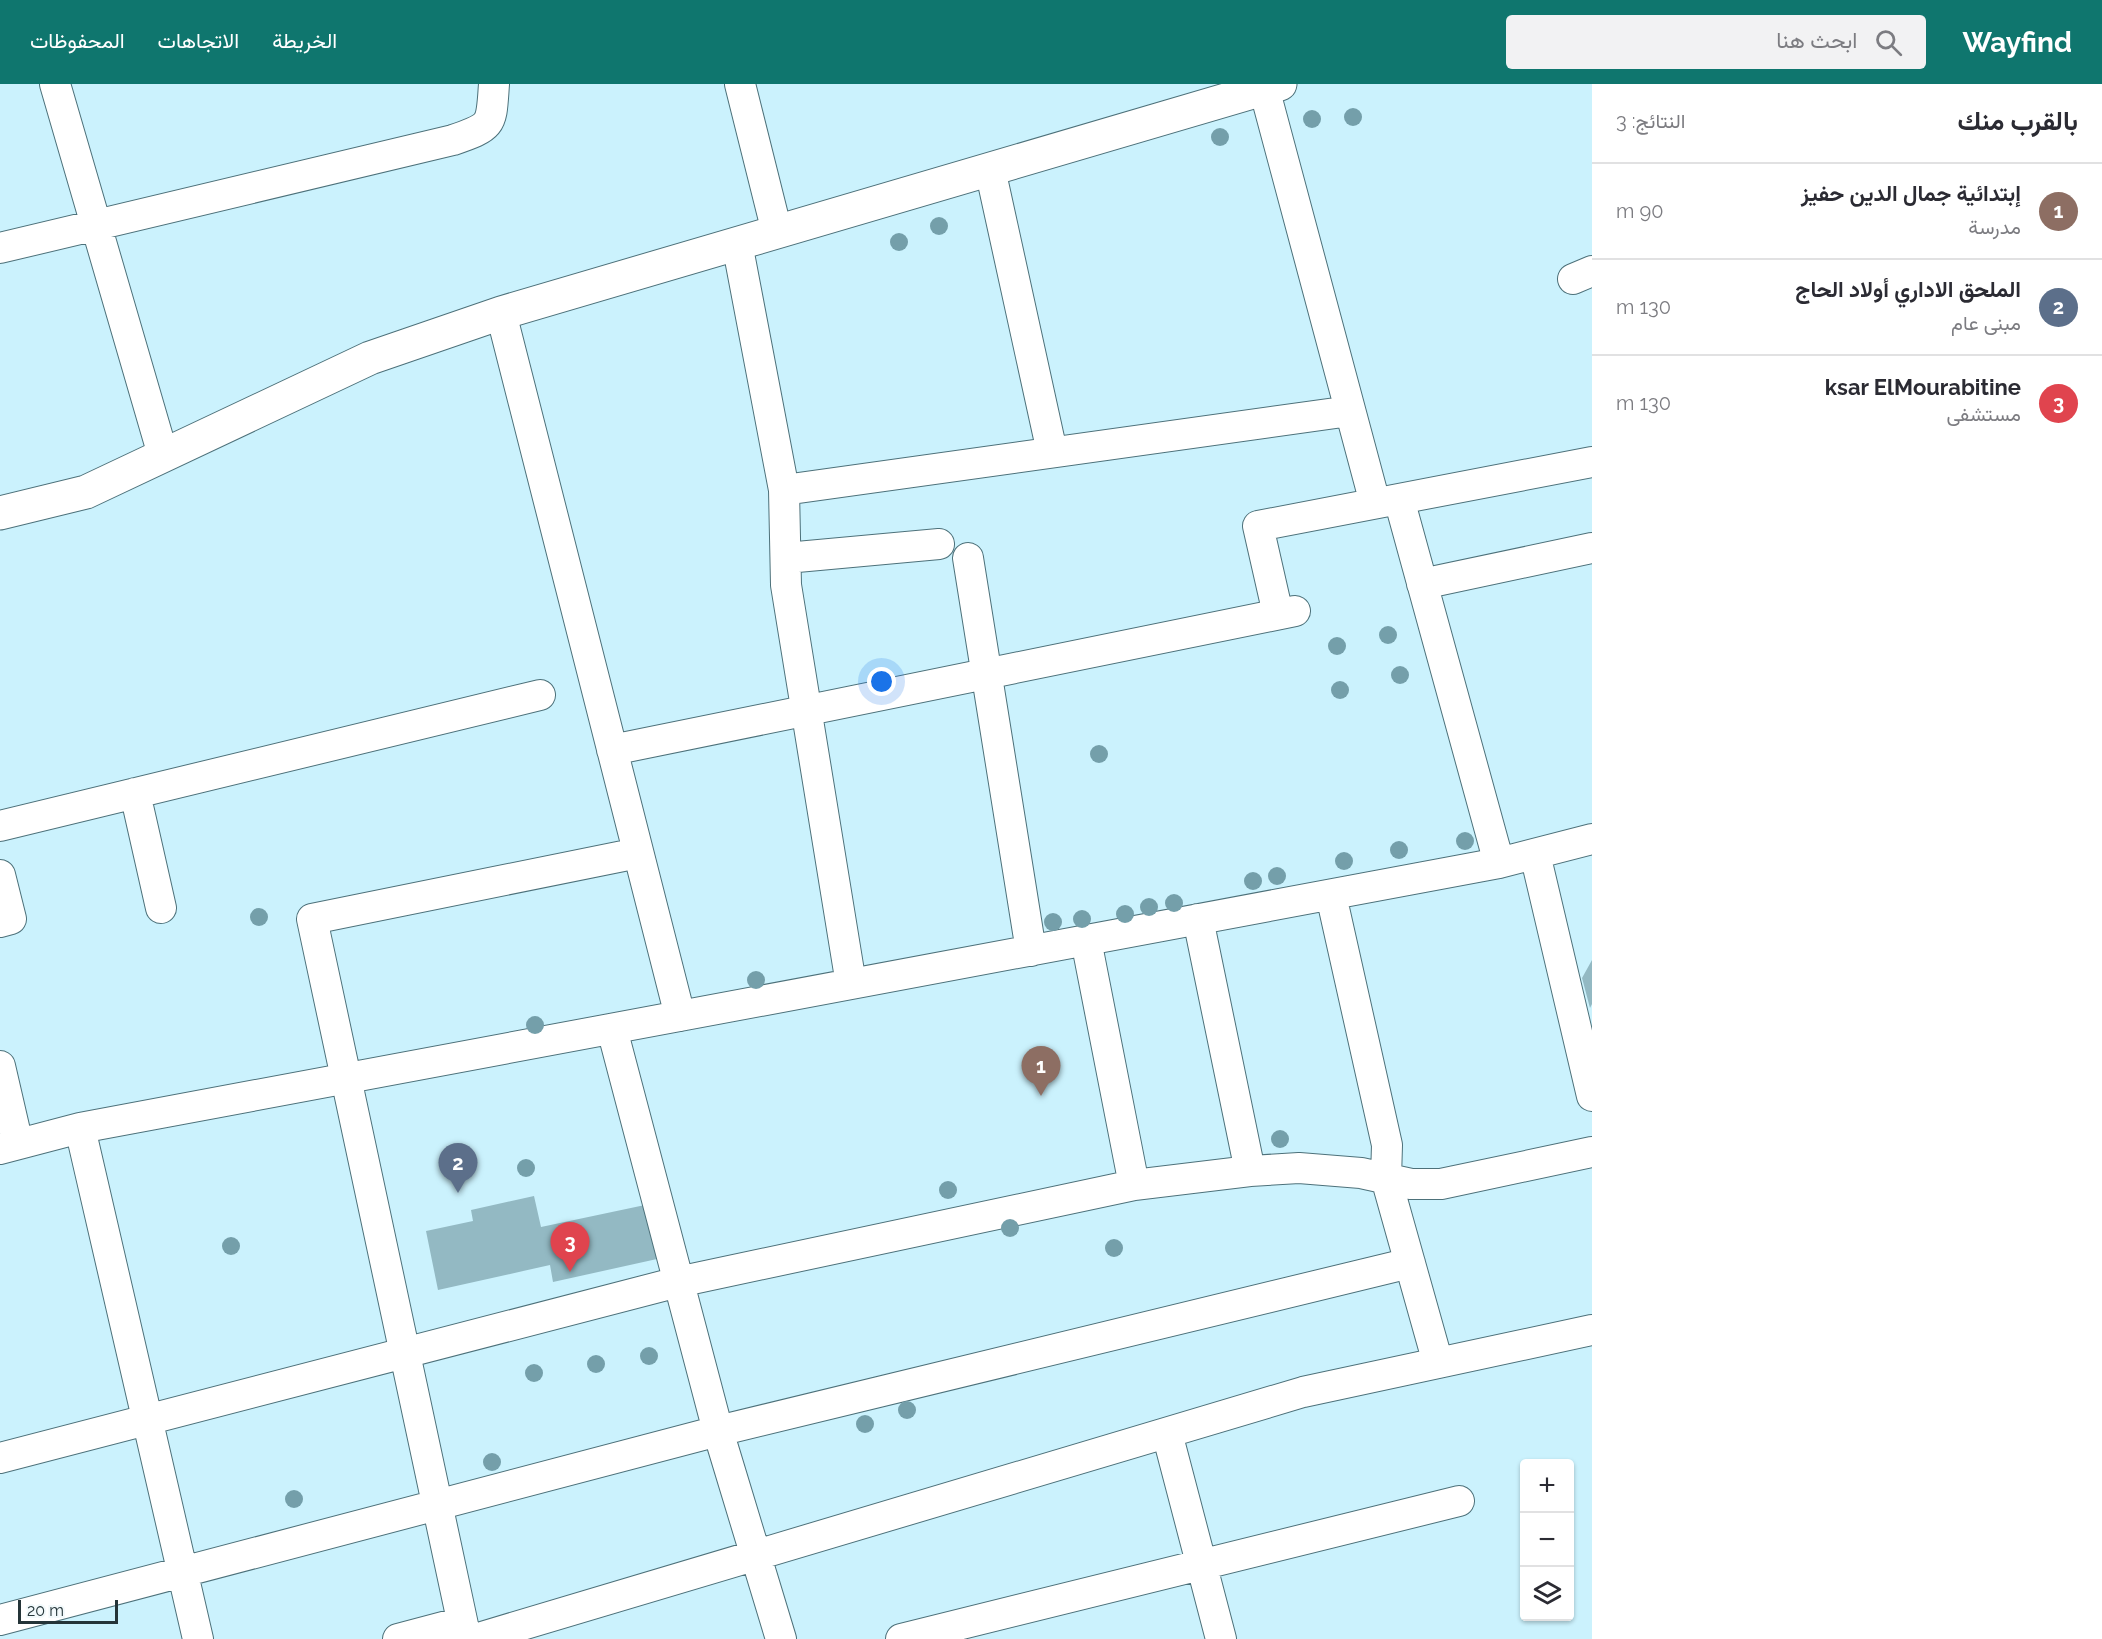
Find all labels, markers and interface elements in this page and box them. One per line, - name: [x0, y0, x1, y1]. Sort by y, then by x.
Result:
- search box: [1506, 15, 1926, 69]
- icon: search: [1872, 26, 1905, 59]
- text: Wayfind: [1962, 26, 2072, 59]
- text: ابحث هنا: [1776, 27, 1857, 53]
- text: المحفوظات: [30, 28, 125, 53]
- text: الاتجاهات: [158, 28, 239, 53]
- text: الخريطة: [272, 28, 337, 53]
- text: بالقرب منك: [1958, 106, 2078, 136]
- text: النتائج: 3: [1616, 109, 1685, 133]
- text: إبتدائية جمال الدين حفيز: [1801, 180, 2021, 206]
- text: 90 m: [1616, 199, 1663, 223]
- text: 1: [2054, 199, 2063, 223]
- text: مدرسة: [1968, 215, 2021, 239]
- text: الملحق الاداري أولاد الحاج: [1795, 276, 2021, 302]
- text: 130 m: [1616, 295, 1671, 319]
- text: 2: [2053, 295, 2064, 319]
- text: مبنى عام: [1951, 311, 2021, 335]
- text: ksar ElMourabitine: [1825, 374, 2021, 400]
- text: 130 m: [1616, 391, 1671, 415]
- text: 3: [2053, 391, 2064, 415]
- text: مستشفى: [1946, 402, 2021, 426]
- your location: [867, 667, 896, 696]
- pin: 1: [1022, 1046, 1060, 1096]
- pin: 2: [438, 1144, 478, 1193]
- pin: 3: [550, 1222, 590, 1272]
- map controls: [1520, 1459, 1574, 1621]
- button: +: [1520, 1459, 1574, 1513]
- button: −: [1520, 1513, 1574, 1567]
- button: layers: [1520, 1567, 1574, 1621]
- scale bar: [18, 1597, 118, 1624]
- text: 20 m: [27, 1601, 64, 1620]

